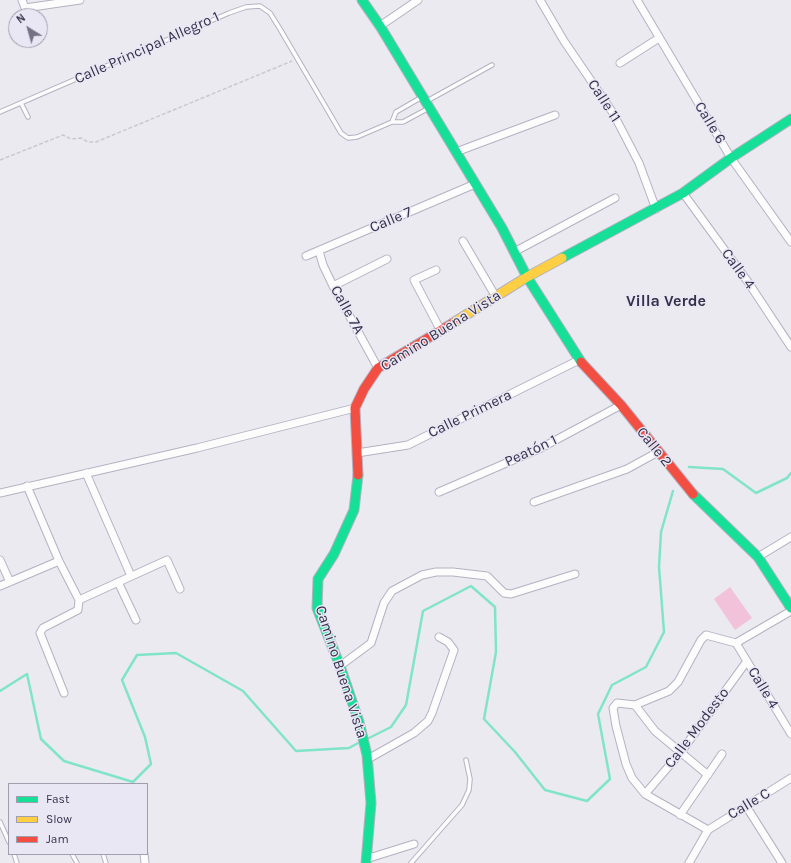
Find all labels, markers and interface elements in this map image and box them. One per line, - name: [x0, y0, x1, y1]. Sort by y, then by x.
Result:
- north arrow: [8, 8, 48, 48]
- street label: Calle Principal Allegro 1: [72, 8, 222, 88]
- text: N: [14, 11, 28, 26]
- street label: Calle 11: [584, 76, 624, 126]
- street label: Calle 6: [691, 99, 729, 147]
- street label: Calle 7: [367, 203, 415, 237]
- street label: Calle 4: [717, 245, 759, 293]
- street label: Calle 7A: [326, 283, 368, 337]
- street label: Camino Buena Vista: [378, 287, 504, 375]
- district label: Villa Verde: [626, 291, 706, 311]
- street label: Calle Primera: [425, 386, 515, 442]
- street label: Calle 2: [633, 424, 675, 470]
- street label: Peatón 1: [502, 431, 560, 471]
- street label: Camino Buena Vista: [311, 603, 371, 741]
- street label: Calle 4: [744, 664, 782, 712]
- street label: Calle Modesto: [661, 684, 733, 772]
- legend: [8, 783, 148, 855]
- street label: Calle C: [725, 784, 773, 824]
- text: Fast: [46, 792, 69, 806]
- text: Slow: [46, 812, 72, 826]
- text: Jam: [46, 832, 69, 846]

